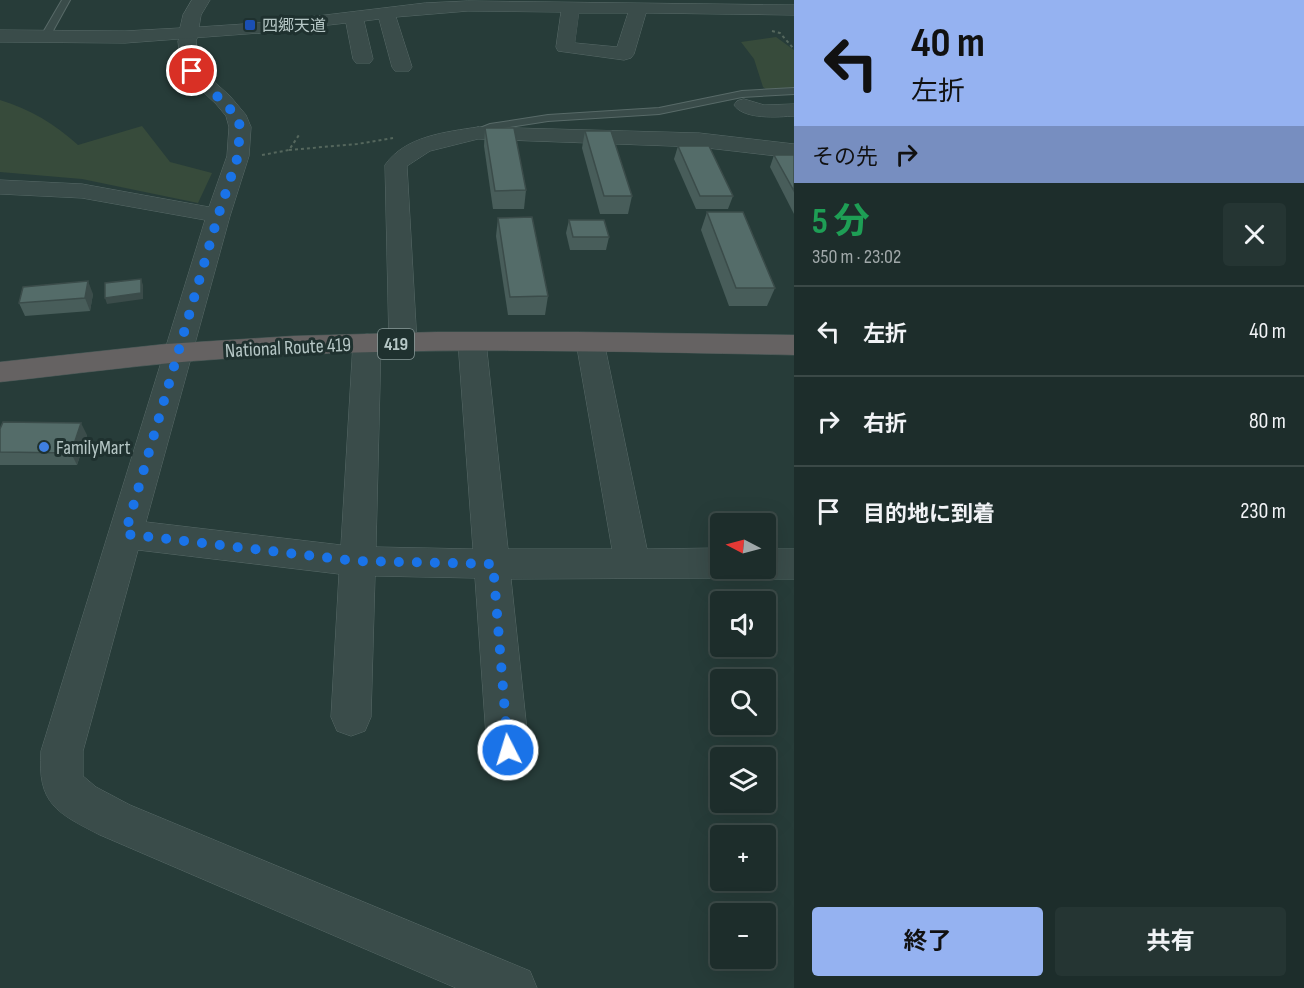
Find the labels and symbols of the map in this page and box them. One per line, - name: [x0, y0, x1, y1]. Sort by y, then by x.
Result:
- place label: 四郷天道: [262, 17, 326, 36]
- marker: 四郷天道: [243, 18, 257, 32]
- pin: [166, 45, 217, 96]
- road number: 419: [378, 329, 414, 359]
- street label: National Route 419: [224, 333, 352, 363]
- place label: FamilyMart: [56, 436, 131, 460]
- marker: FamilyMart: [37, 440, 51, 454]
- north arrow: [710, 513, 776, 579]
- position arrow: [476, 718, 540, 782]

